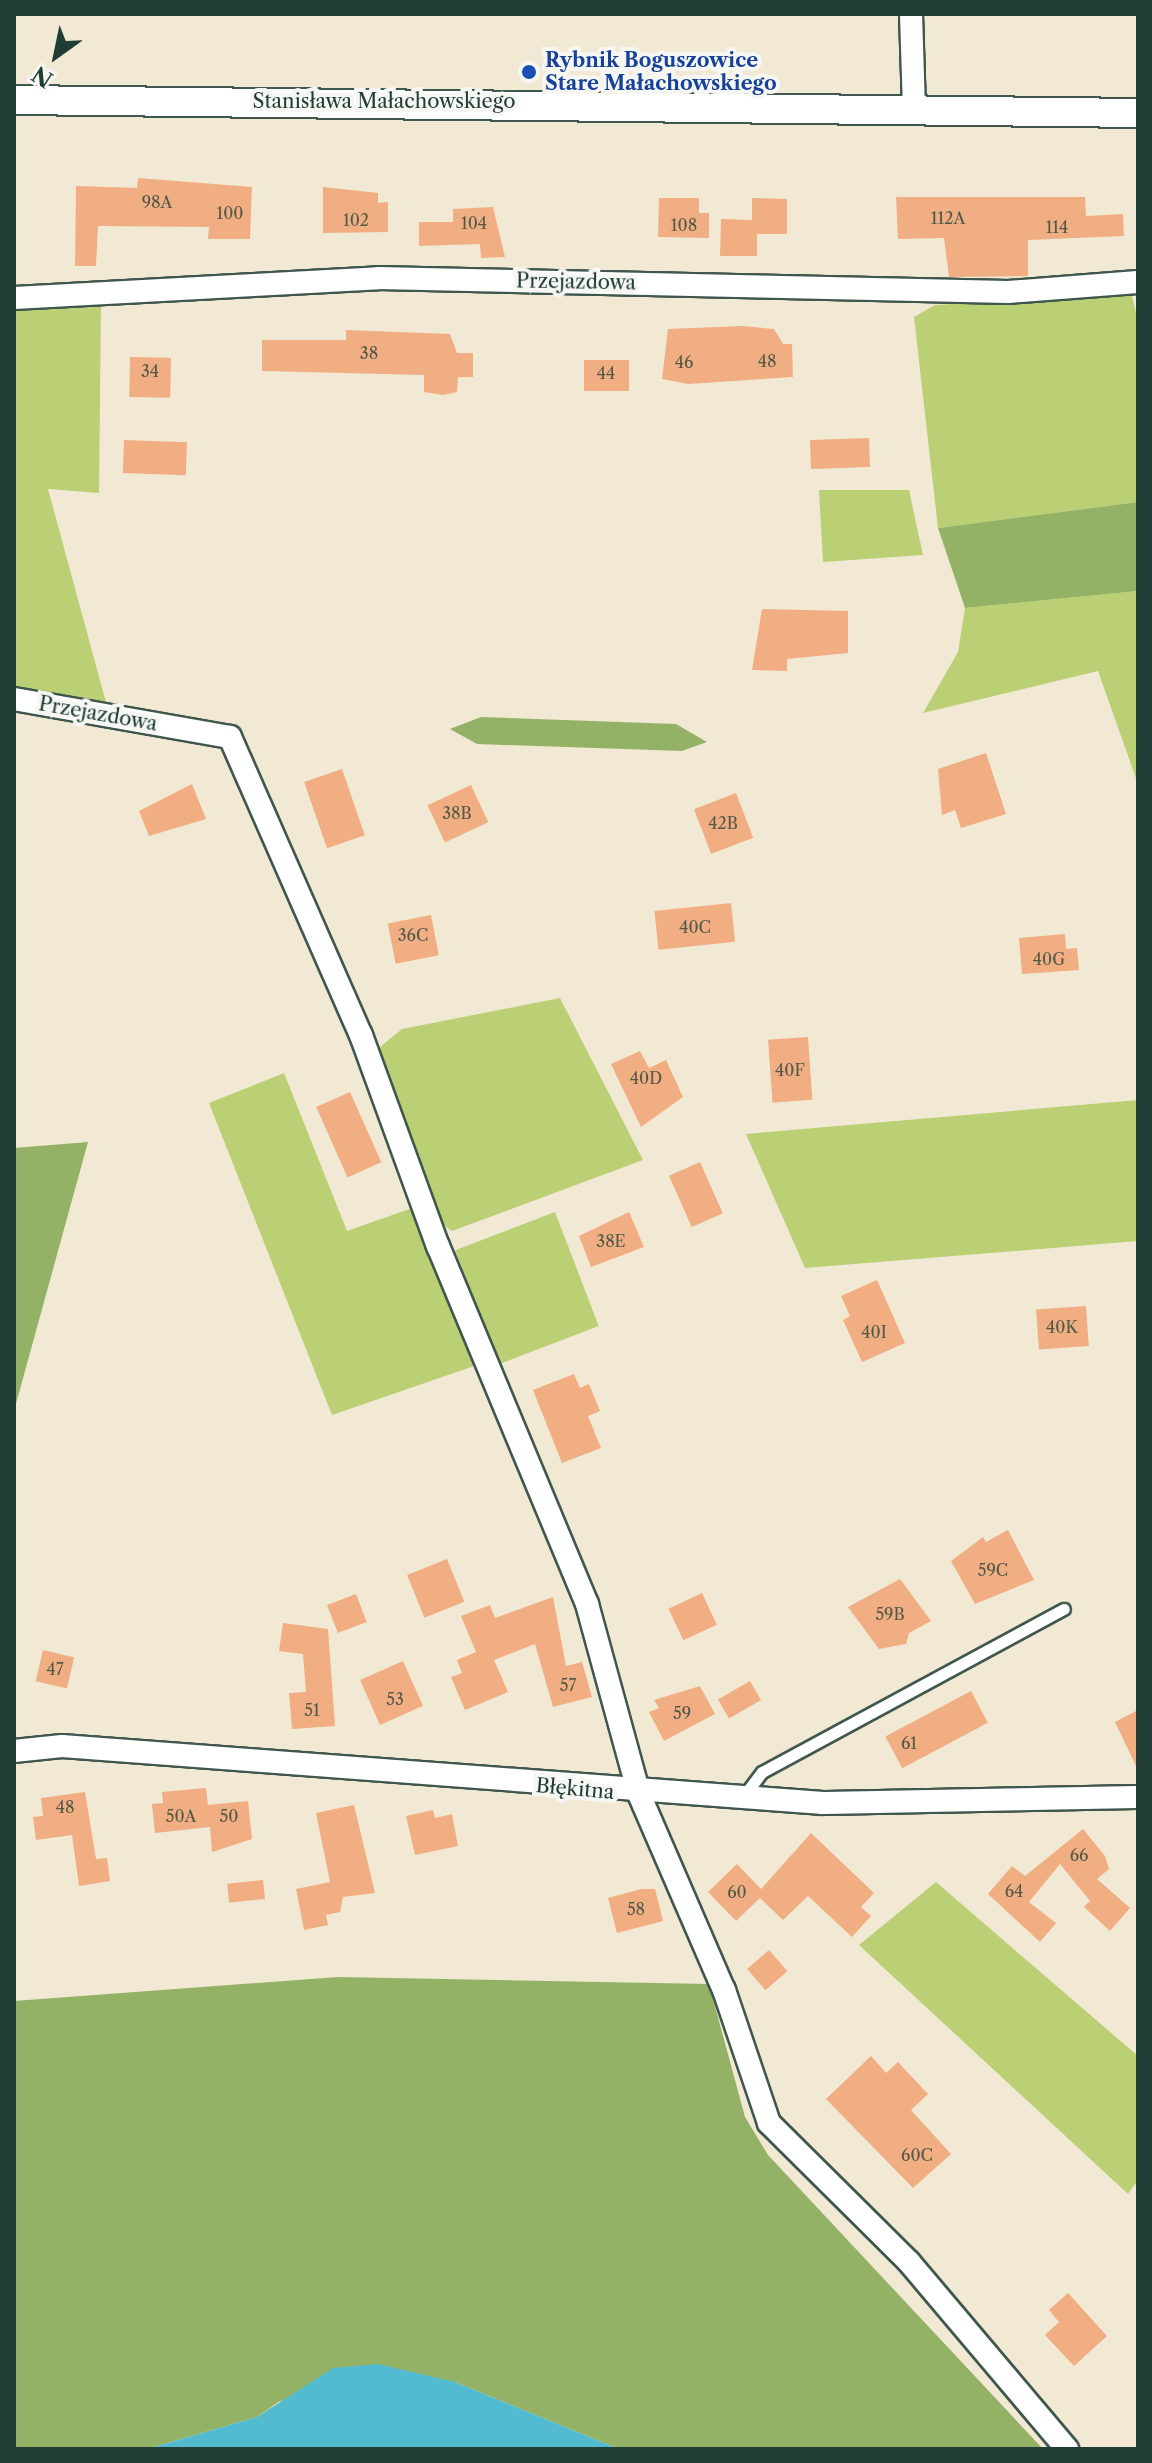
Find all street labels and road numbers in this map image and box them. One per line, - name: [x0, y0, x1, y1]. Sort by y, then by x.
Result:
- street label: Stanisława Małachowskiego: [252, 89, 516, 113]
- street label: Przejazdowa: [516, 269, 636, 295]
- street label: Przejazdowa: [37, 692, 159, 736]
- street label: Błękitna: [535, 1774, 615, 1804]

